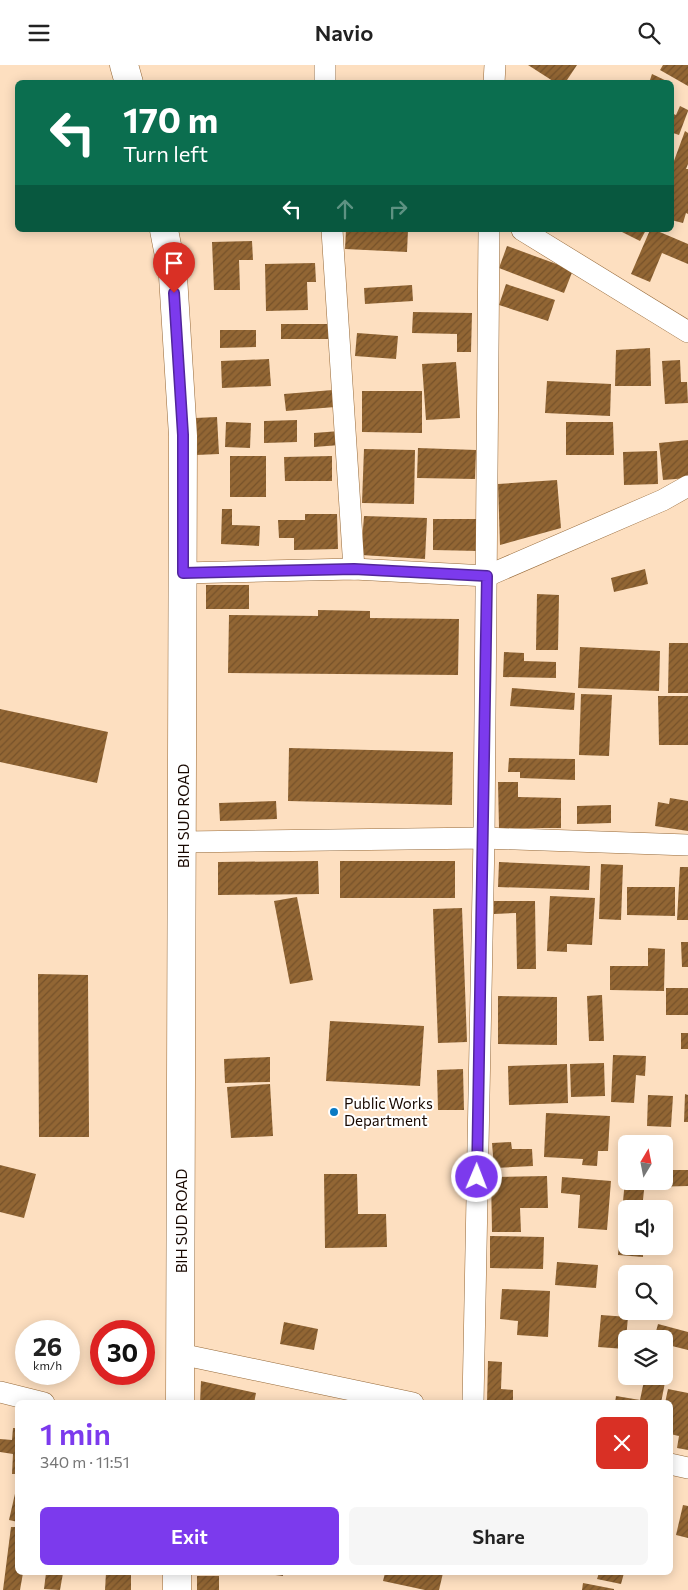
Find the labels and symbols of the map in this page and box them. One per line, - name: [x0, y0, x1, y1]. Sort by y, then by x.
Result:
- pin: [153, 242, 195, 293]
- street label: BIH SUD ROAD: [174, 764, 192, 868]
- place label: Public Works Department: [344, 1094, 433, 1129]
- marker: Public Works Department: [328, 1106, 340, 1118]
- north arrow: [618, 1135, 672, 1190]
- position arrow: [450, 1150, 502, 1202]
- street label: BIH SUD ROAD: [172, 1169, 190, 1273]
- speed limit sign: 30: [90, 1320, 155, 1385]

